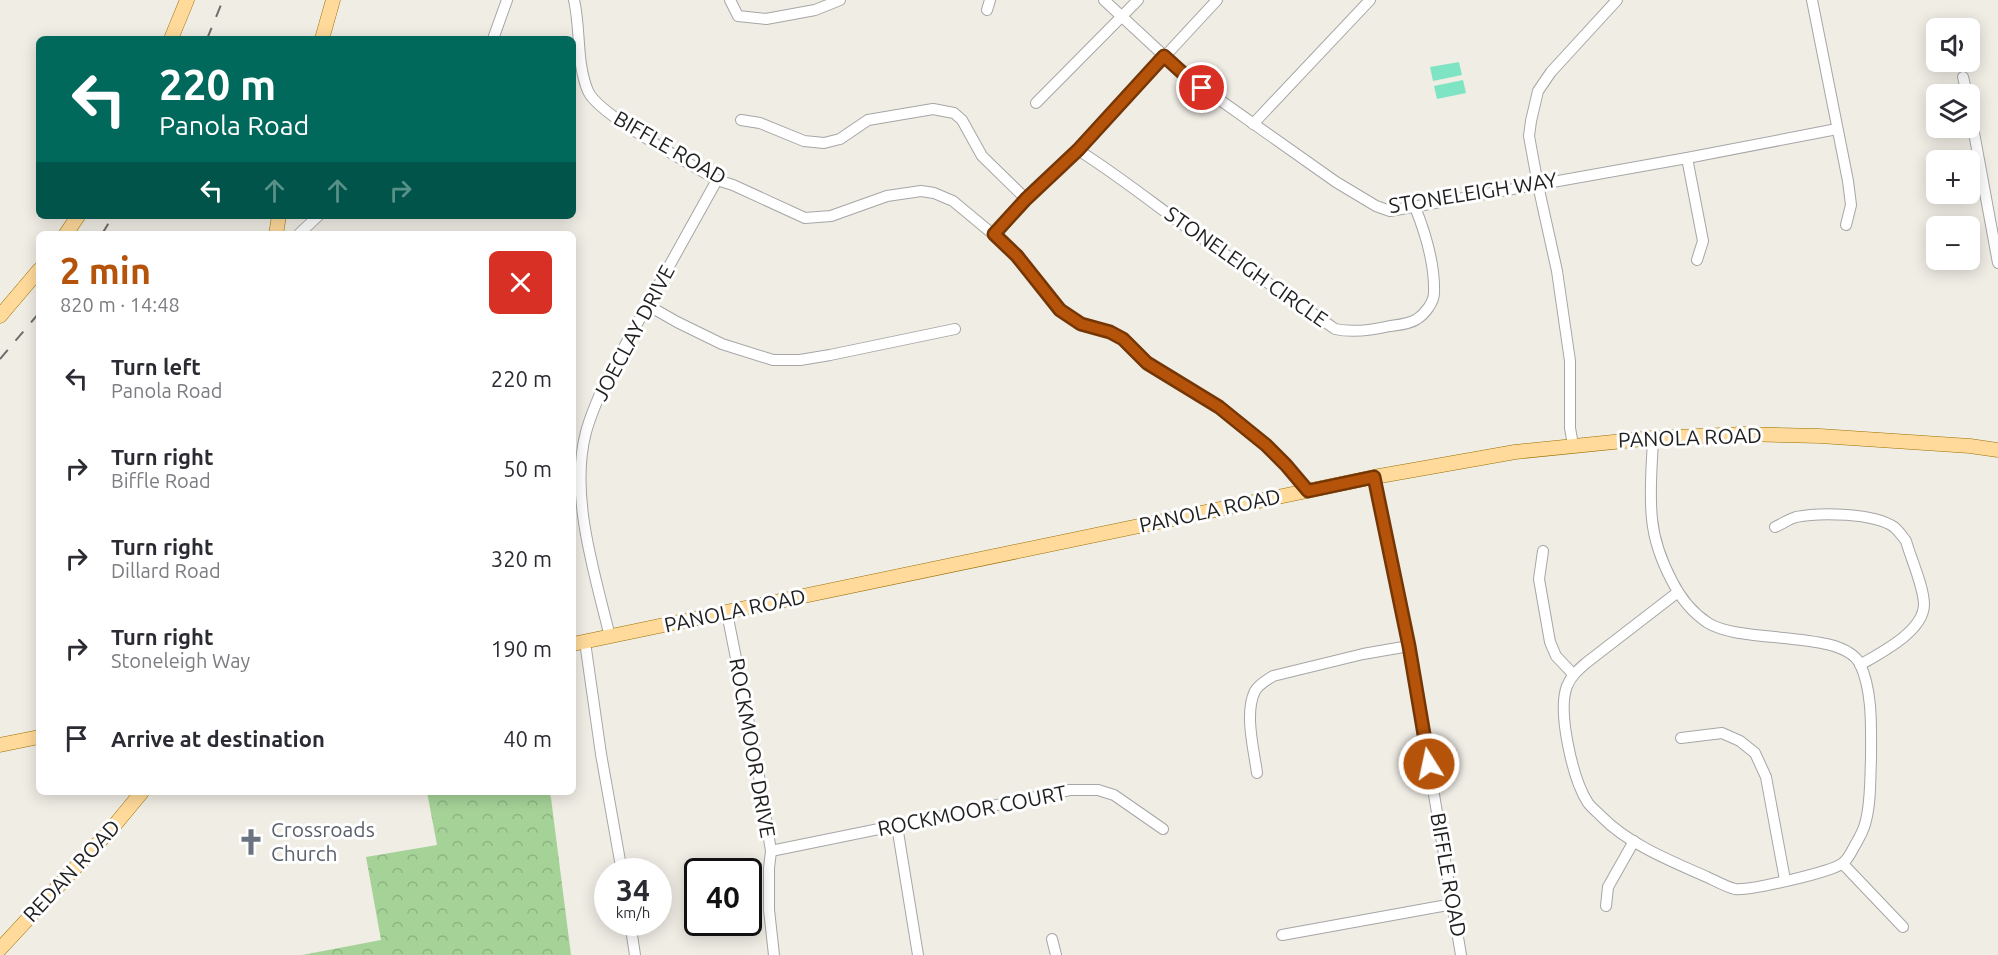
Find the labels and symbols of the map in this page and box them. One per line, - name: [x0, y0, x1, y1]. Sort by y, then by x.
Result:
- pin: [1176, 62, 1227, 113]
- street label: BIFFLE ROAD: [610, 105, 731, 189]
- street label: STONELEIGH WAY: [1387, 167, 1559, 217]
- street label: STONELEIGH CIRCLE: [1161, 201, 1333, 331]
- street label: JOECLAY DRIVE: [587, 261, 679, 404]
- street label: PANOLA ROAD: [1618, 422, 1762, 452]
- street label: PANOLA ROAD: [1137, 483, 1283, 537]
- street label: PANOLA ROAD: [662, 583, 808, 637]
- street label: ROCKMOOR DRIVE: [725, 656, 781, 840]
- position arrow: [1397, 732, 1461, 796]
- street label: ROCKMOOR COURT: [875, 780, 1069, 840]
- street label: BIFFLE ROAD: [1426, 811, 1472, 939]
- street label: REDAN ROAD: [18, 814, 125, 926]
- place label: Crossroads Church: [271, 817, 375, 865]
- church icon: Crossroads Church: [236, 827, 266, 857]
- speed limit sign: 40: [684, 858, 762, 936]

